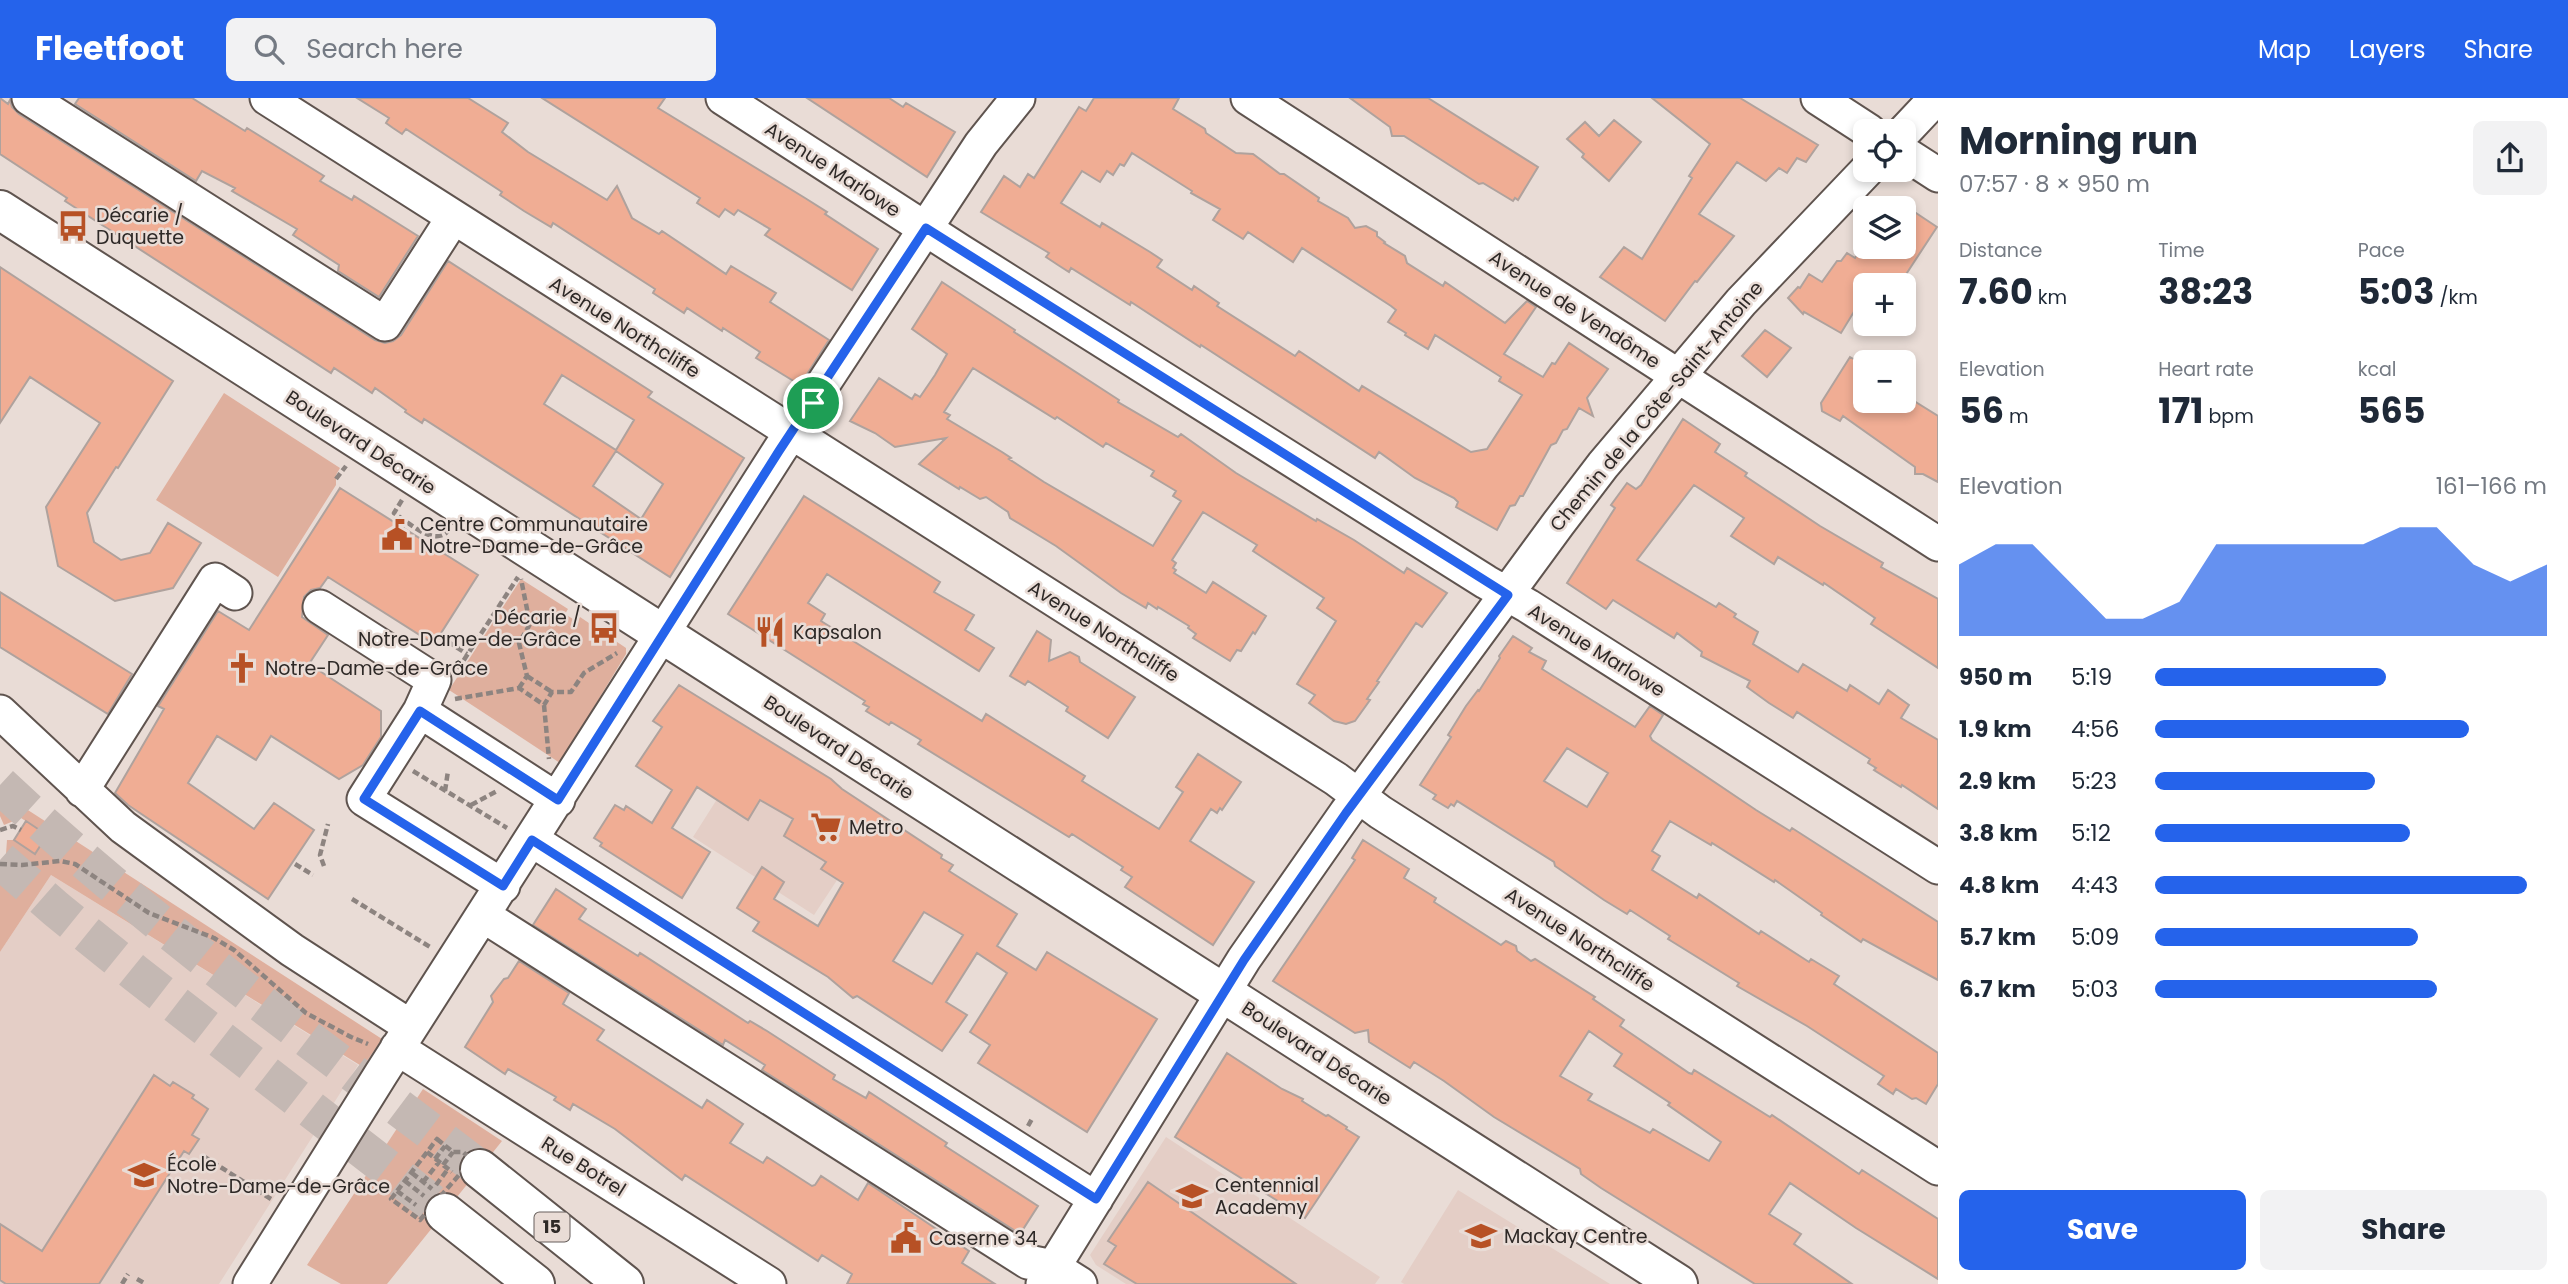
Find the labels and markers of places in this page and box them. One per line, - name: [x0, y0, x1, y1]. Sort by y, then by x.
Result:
- place label: Décarie / Duquette: [96, 202, 184, 251]
- bus stop icon: Décarie / Duquette: [56, 209, 90, 243]
- pin: [783, 373, 843, 433]
- place label: Centre Communautaire Notre-Dame-de-Grâce: [420, 511, 648, 560]
- public building icon: Centre Communautaire Notre-Dame-de-Grâce: [380, 518, 414, 552]
- place label: Décarie / Notre-Dame-de-Grâce: [358, 604, 581, 653]
- bus stop icon: Décarie / Notre-Dame-de-Grâce: [587, 611, 621, 645]
- restaurant icon: Kapsalon: [753, 615, 787, 649]
- place label: Kapsalon: [793, 619, 882, 646]
- church icon: Notre-Dame-de-Grâce: [225, 651, 259, 685]
- place label: Notre-Dame-de-Grâce: [265, 655, 488, 682]
- supermarket icon: Metro: [809, 810, 843, 844]
- place label: Metro: [849, 814, 903, 841]
- place label: École Notre-Dame-de-Grâce: [167, 1151, 390, 1200]
- school or university icon: École Notre-Dame-de-Grâce: [127, 1158, 161, 1192]
- place label: Centennial Academy: [1215, 1172, 1319, 1221]
- school or university icon: Centennial Academy: [1175, 1179, 1209, 1213]
- school or university icon: Mackay Centre: [1464, 1219, 1498, 1253]
- public building icon: Caserne 34: [889, 1221, 923, 1255]
- place label: Mackay Centre: [1504, 1223, 1648, 1250]
- place label: Caserne 34: [929, 1225, 1038, 1252]

